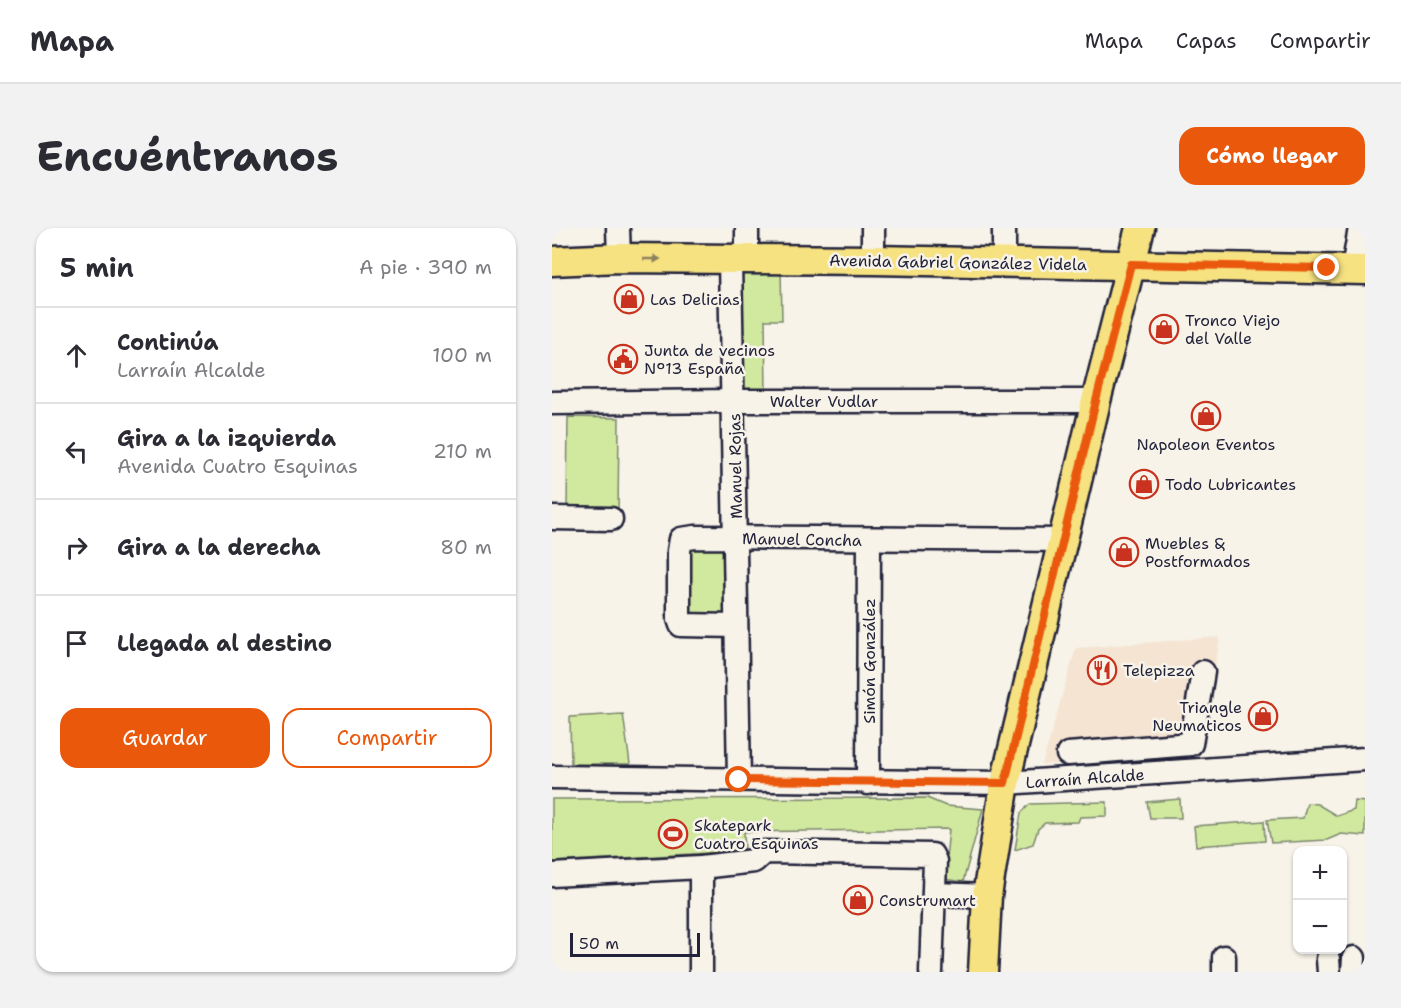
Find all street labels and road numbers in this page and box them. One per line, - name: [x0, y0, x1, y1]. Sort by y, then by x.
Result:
- street label: Avenida Gabriel González Videla: [829, 250, 1087, 275]
- street label: Walter Vudlar: [770, 391, 878, 412]
- street label: Manuel Rojas: [724, 413, 747, 519]
- street label: Manuel Concha: [742, 528, 862, 551]
- street label: Simón González: [859, 598, 880, 724]
- street label: Larraín Alcalde: [1025, 764, 1145, 793]

